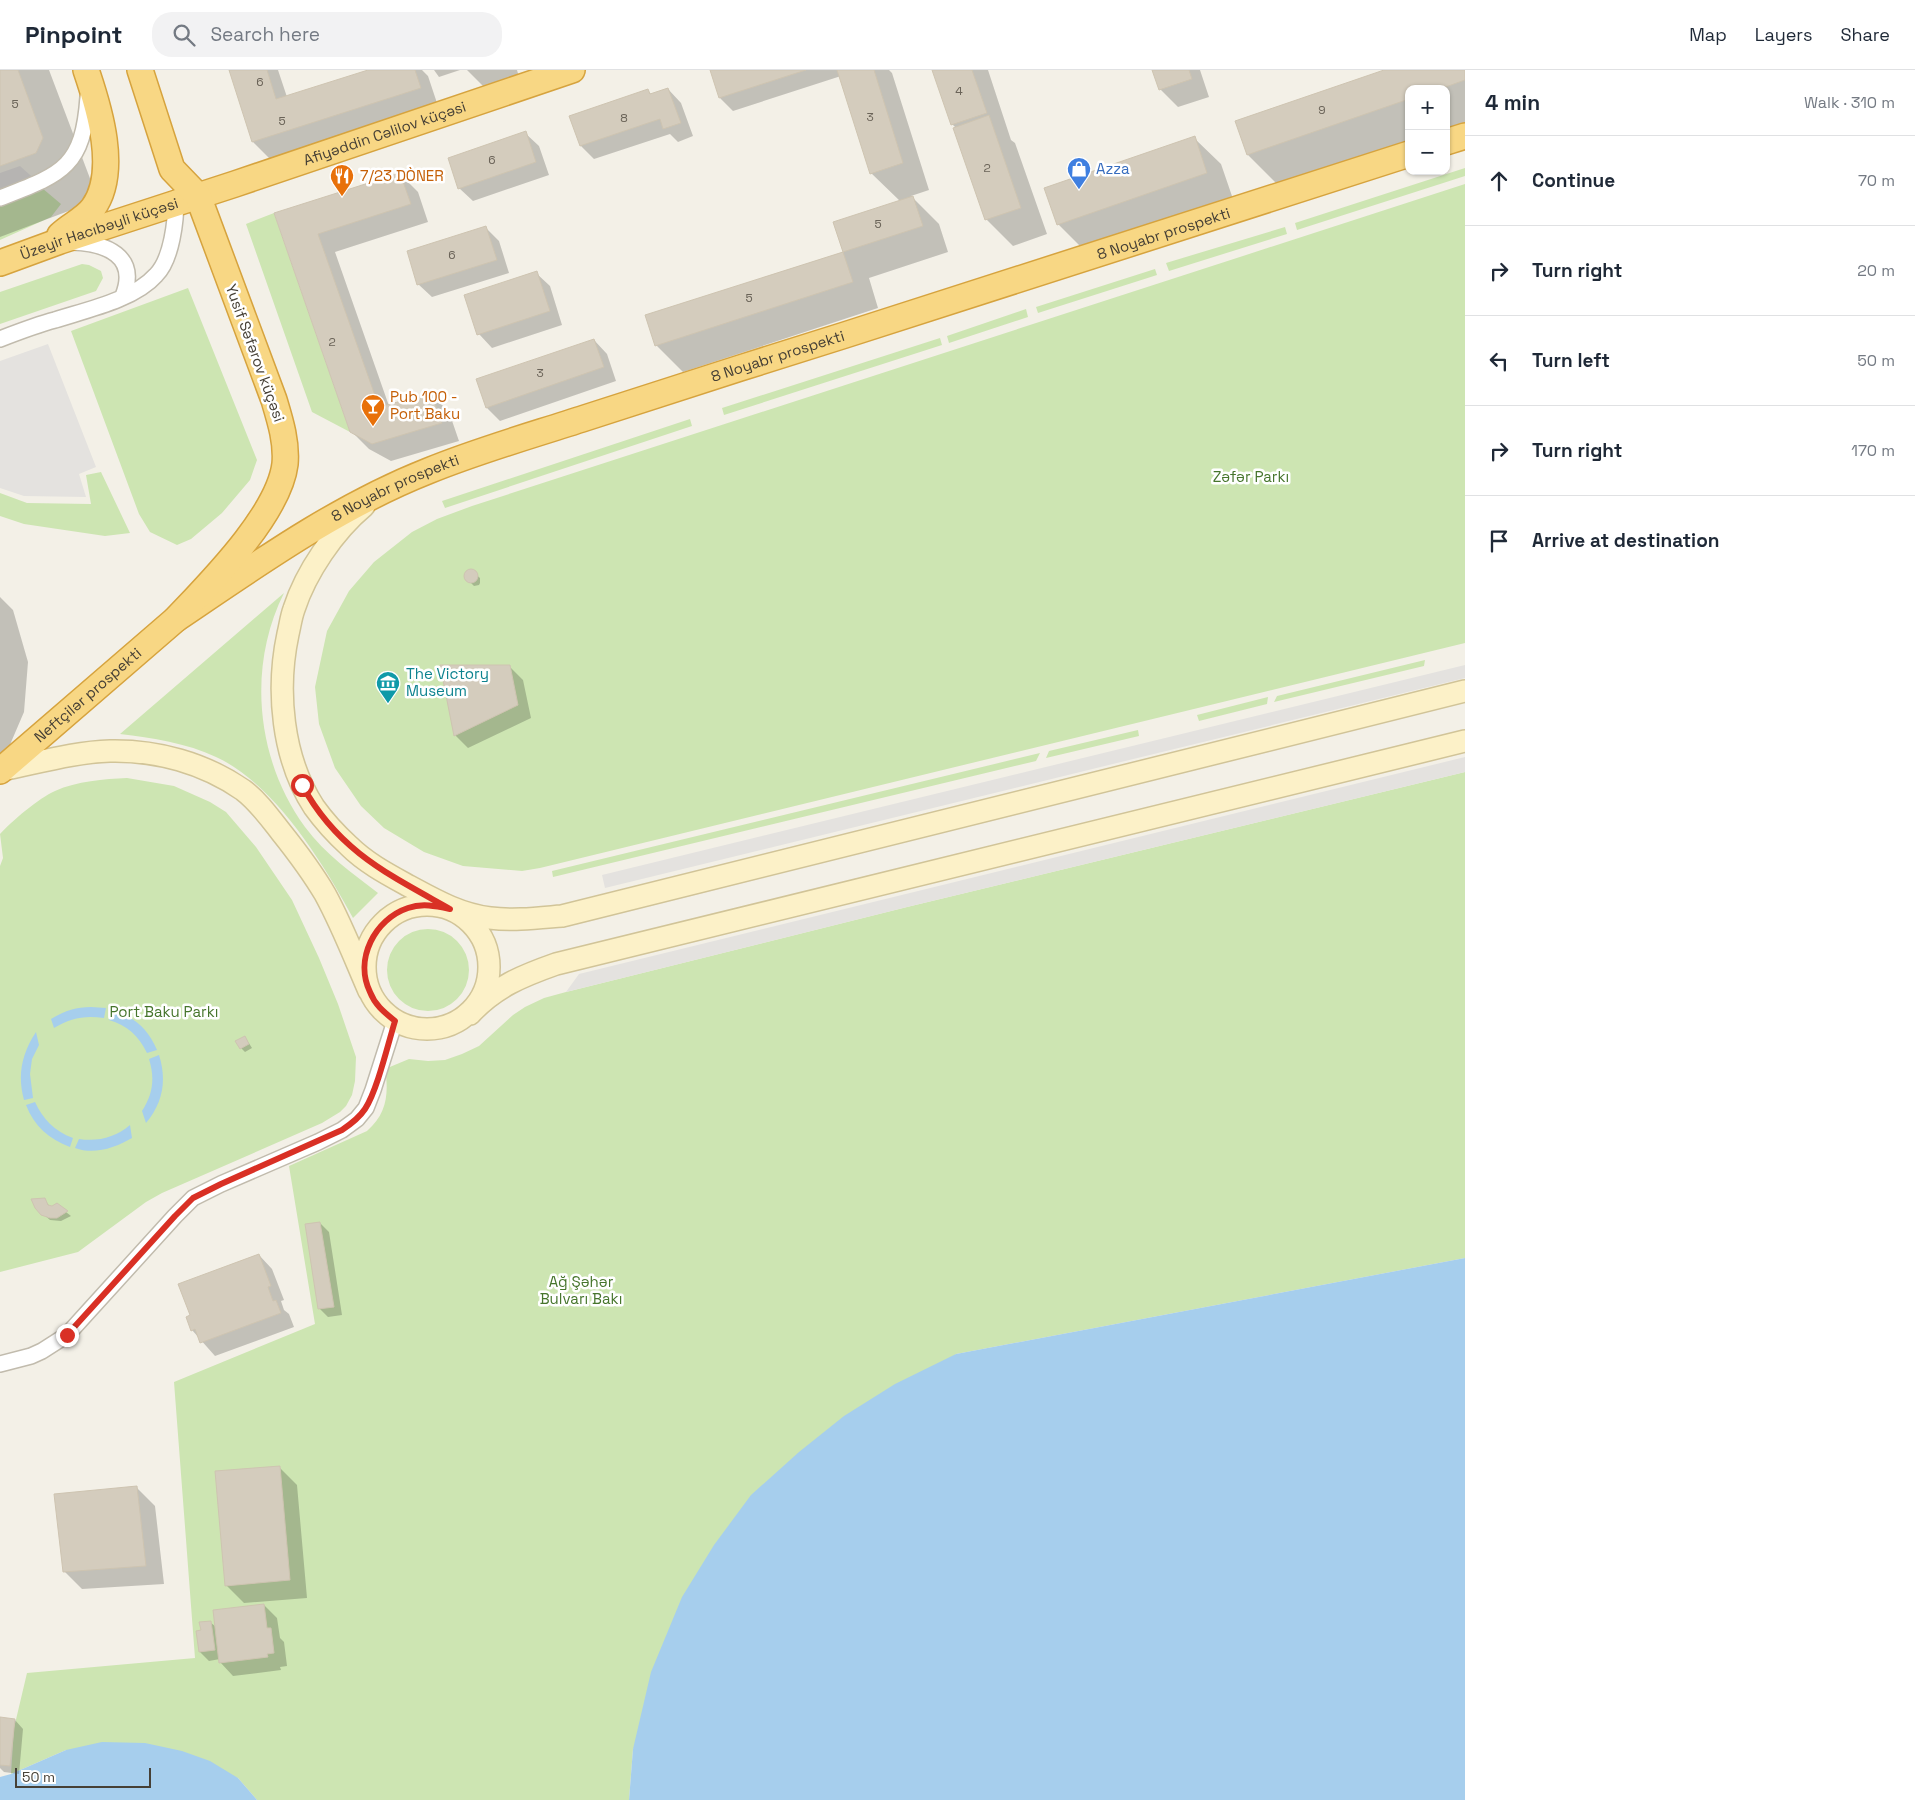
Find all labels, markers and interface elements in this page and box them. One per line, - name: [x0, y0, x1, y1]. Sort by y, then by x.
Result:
- search box: [152, 12, 502, 57]
- text: Pinpoint: [25, 19, 122, 50]
- icon: search: [170, 21, 198, 49]
- text: Search here: [210, 22, 320, 47]
- text: Map: [1689, 23, 1727, 46]
- text: Layers: [1755, 23, 1812, 46]
- text: Share: [1840, 23, 1890, 46]
- house number: 6: [256, 74, 264, 90]
- house number: 4: [955, 83, 963, 99]
- map controls: [1405, 85, 1450, 175]
- button: +: [1405, 85, 1450, 130]
- text: 4 min: [1485, 89, 1540, 116]
- text: Walk · 310 m: [1804, 92, 1895, 113]
- house number: 5: [11, 96, 19, 112]
- street label: Afiyəddin Cəlilov küçəsi: [301, 97, 468, 169]
- house number: 9: [1318, 102, 1326, 118]
- house number: 3: [866, 109, 874, 125]
- house number: 8: [620, 110, 628, 126]
- house number: 5: [278, 113, 286, 129]
- button: −: [1405, 130, 1450, 175]
- house number: 6: [488, 152, 496, 168]
- shop icon: Azza: [1066, 156, 1092, 190]
- place label: Azza: [1096, 159, 1130, 178]
- house number: 2: [983, 160, 991, 176]
- restaurant icon: 7/23 DÒNER: [329, 163, 355, 197]
- place label: 7/23 DÒNER: [360, 166, 444, 185]
- icon: ahead: [1485, 167, 1513, 195]
- text: Continue: [1532, 168, 1615, 193]
- text: 70 m: [1858, 170, 1895, 191]
- street label: Üzeyir Hacıbəyli küçəsi: [17, 193, 181, 264]
- street label: 8 Noyabr prospekti: [1095, 203, 1233, 264]
- house number: 5: [874, 216, 882, 232]
- house number: 6: [448, 247, 456, 263]
- icon: right: [1485, 257, 1513, 285]
- text: Turn right: [1532, 258, 1622, 283]
- text: 20 m: [1857, 260, 1895, 281]
- street label: Yusif Səfərov küçəsi: [222, 281, 289, 424]
- house number: 5: [745, 290, 753, 306]
- street label: 8 Noyabr prospekti: [708, 326, 847, 386]
- house number: 2: [328, 334, 336, 350]
- icon: left: [1485, 347, 1513, 375]
- text: Turn left: [1532, 348, 1610, 373]
- text: 50 m: [1857, 350, 1895, 371]
- house number: 3: [536, 365, 544, 381]
- place label: Pub 100 - Port Baku: [390, 387, 460, 423]
- bar icon: Pub 100 - Port Baku: [360, 393, 386, 427]
- icon: right: [1485, 437, 1513, 465]
- text: Turn right: [1532, 438, 1622, 463]
- text: 170 m: [1851, 440, 1895, 461]
- street label: 8 Noyabr prospekti: [328, 450, 462, 525]
- park label: Zəfər Parkı: [1213, 467, 1289, 486]
- icon: arrive: [1485, 527, 1513, 555]
- text: Arrive at destination: [1532, 528, 1720, 553]
- street label: Neftçilər prospekti: [30, 643, 145, 746]
- place label: The Victory Museum: [406, 664, 489, 700]
- museum icon: The Victory Museum: [375, 670, 401, 704]
- route start: [291, 774, 314, 797]
- park label: Port Baku Parkı: [110, 1002, 218, 1021]
- park label: Ağ Şəhər Bulvarı Bakı: [540, 1272, 622, 1308]
- route end: [56, 1324, 79, 1347]
- scale bar: [15, 1765, 151, 1788]
- text: 50 m: [22, 1768, 55, 1786]

